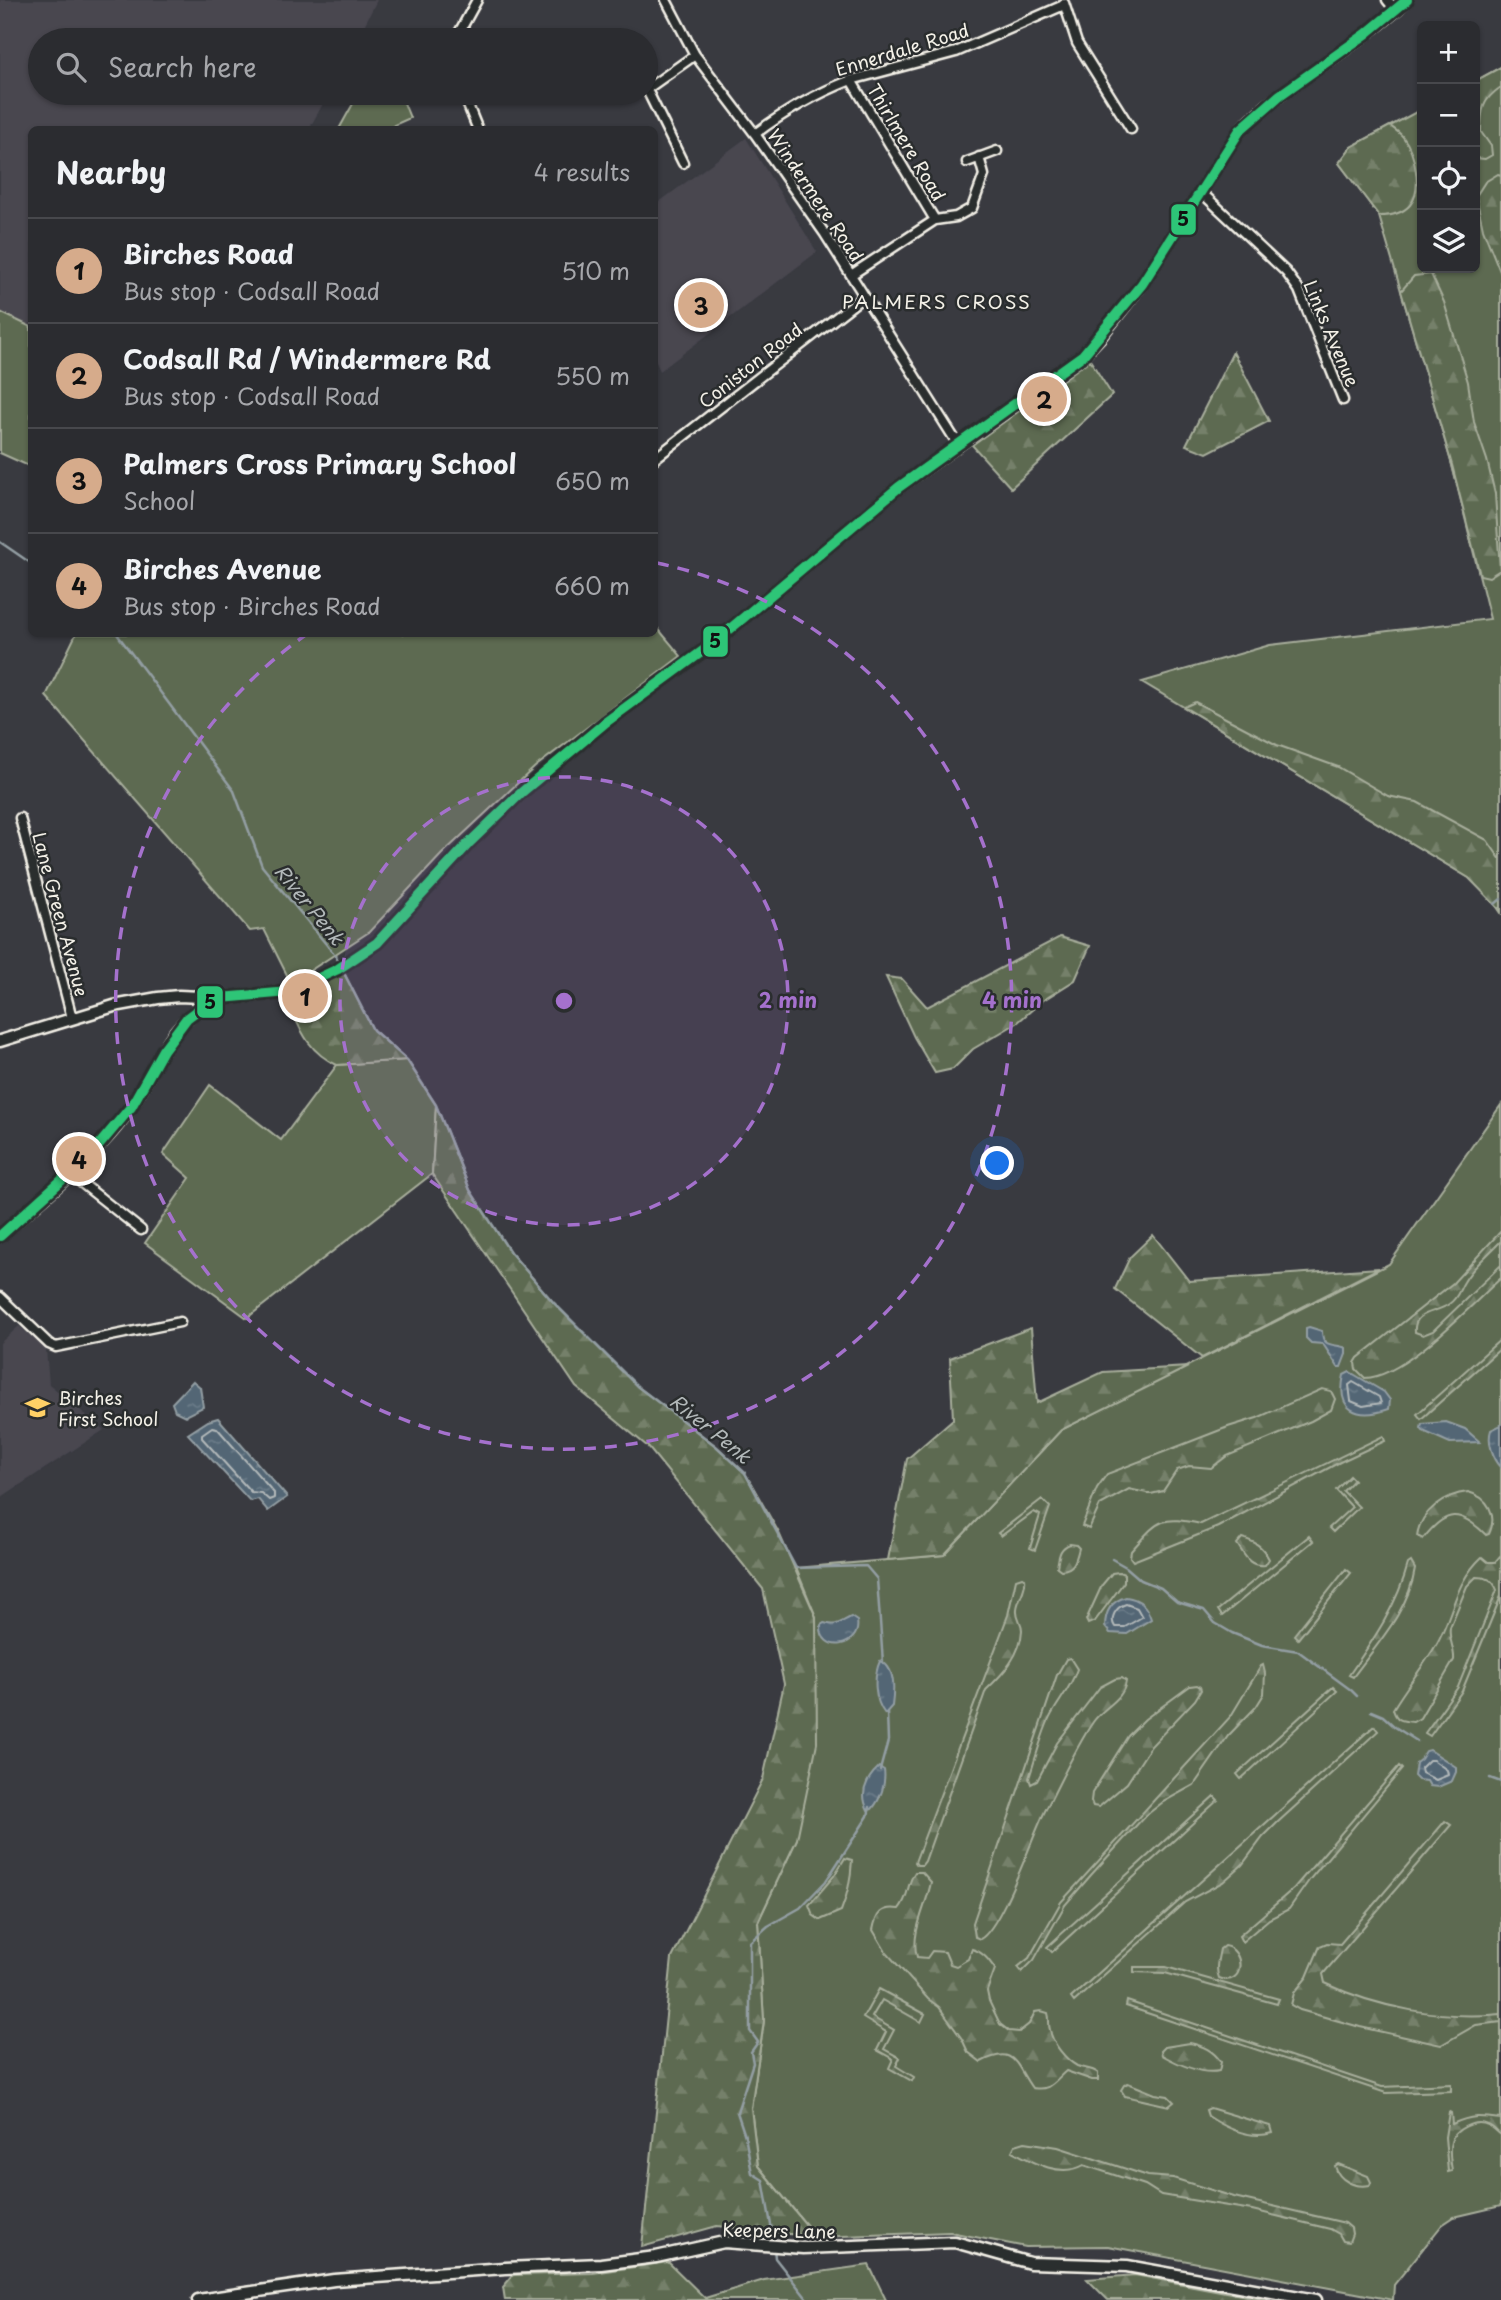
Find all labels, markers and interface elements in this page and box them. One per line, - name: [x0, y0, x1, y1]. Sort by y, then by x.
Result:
- street label: Ennerdale Road: [832, 16, 972, 82]
- map controls: [1417, 21, 1480, 273]
- button: +: [1417, 21, 1480, 84]
- search box: [28, 28, 658, 105]
- text: Search here: [108, 47, 257, 86]
- icon: search: [52, 48, 90, 86]
- street label: Thirlmere Road: [861, 78, 953, 206]
- button: −: [1417, 84, 1480, 147]
- street label: Windermere Road: [761, 123, 871, 267]
- button: locate: [1417, 147, 1480, 210]
- text: Nearby: [56, 149, 166, 194]
- text: 4 results: [534, 154, 630, 189]
- line badge: 5: [1170, 203, 1197, 236]
- text: 5: [1177, 204, 1189, 232]
- button: layers: [1417, 210, 1480, 273]
- text: Birches Road: [123, 234, 294, 273]
- text: 1: [74, 253, 85, 288]
- text: 510 m: [561, 253, 630, 288]
- text: Bus stop · Codsall Road: [123, 273, 380, 308]
- street label: Links Avenue: [1297, 275, 1367, 391]
- pin: 3: [678, 279, 724, 331]
- district label: PALMERS CROSS: [842, 287, 1032, 315]
- street label: Coniston Road: [692, 316, 808, 414]
- text: Codsall Rd / Windermere Rd: [123, 339, 491, 378]
- text: 2: [71, 358, 87, 393]
- text: 550 m: [555, 358, 630, 393]
- pin: 2: [1021, 373, 1067, 425]
- text: Bus stop · Codsall Road: [123, 378, 380, 413]
- text: Palmers Cross Primary School: [123, 444, 516, 483]
- text: 3: [71, 463, 87, 498]
- text: 650 m: [555, 463, 630, 498]
- text: School: [123, 483, 195, 518]
- text: Birches Avenue: [123, 549, 322, 588]
- text: 4: [71, 568, 87, 603]
- text: 660 m: [554, 568, 630, 603]
- text: Bus stop · Birches Road: [123, 588, 381, 623]
- line badge: 5: [702, 625, 729, 658]
- text: 5: [709, 626, 721, 654]
- street label: Lane Green Avenue: [26, 829, 96, 999]
- water label: River Penk: [269, 858, 352, 952]
- pin: 1: [282, 970, 328, 1022]
- text: 2 min: [759, 983, 817, 1015]
- text: 4 min: [982, 983, 1042, 1015]
- line badge: 5: [196, 985, 224, 1019]
- text: 5: [204, 987, 216, 1015]
- centre of rings: [552, 989, 576, 1013]
- pin: 4: [56, 1133, 102, 1185]
- your location: [980, 1146, 1014, 1180]
- place label: Birches First School: [58, 1384, 158, 1432]
- water label: River Penk: [665, 1387, 759, 1470]
- school or university icon: Birches First School: [24, 1393, 52, 1421]
- street label: Keepers Lane: [722, 2216, 836, 2244]

